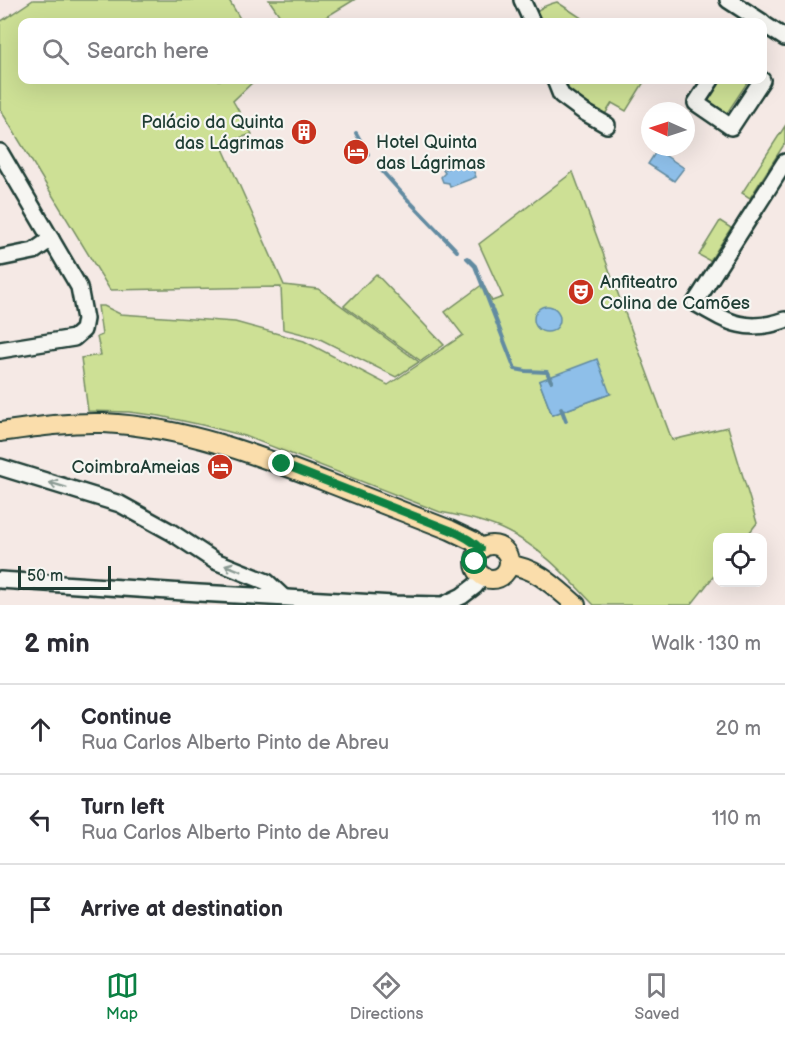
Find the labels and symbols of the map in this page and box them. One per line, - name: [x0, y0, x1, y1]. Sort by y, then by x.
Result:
- north arrow: [641, 102, 695, 156]
- place label: Palácio da Quinta das Lágrimas: [141, 112, 284, 154]
- building icon: Palácio da Quinta das Lágrimas: [289, 117, 319, 147]
- place label: Hotel Quinta das Lágrimas: [376, 132, 485, 174]
- hotel icon: Hotel Quinta das Lágrimas: [341, 137, 371, 167]
- place label: Anfiteatro Colina de Camões: [600, 272, 750, 314]
- theatre icon: Anfiteatro Colina de Camões: [566, 277, 596, 307]
- route end: [268, 450, 294, 476]
- hotel icon: CoimbraAmeias: [205, 452, 235, 482]
- place label: CoimbraAmeias: [71, 457, 200, 478]
- one-way arrow: [49, 479, 68, 490]
- route start: [461, 548, 487, 574]
- one-way arrow: [224, 562, 242, 573]
- scale bar: [18, 563, 111, 590]

